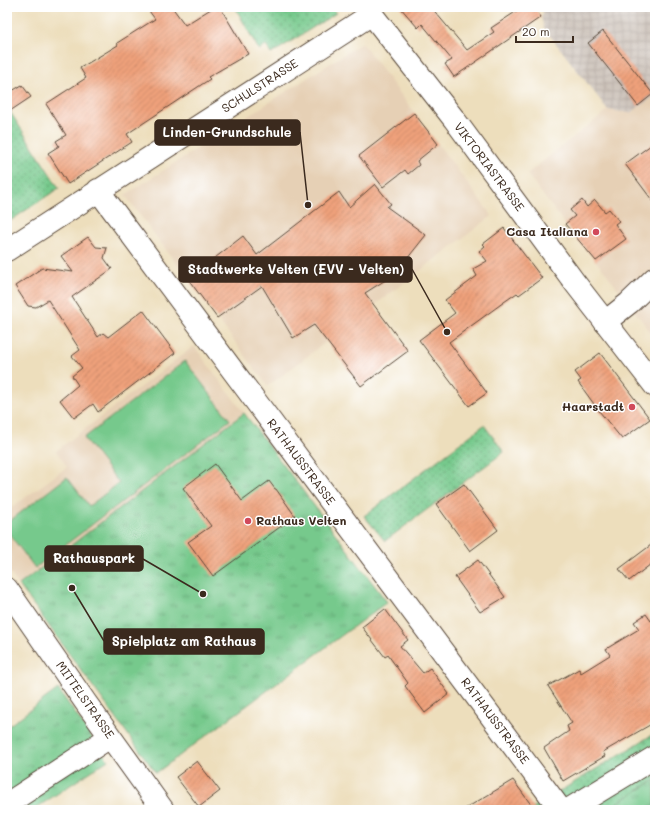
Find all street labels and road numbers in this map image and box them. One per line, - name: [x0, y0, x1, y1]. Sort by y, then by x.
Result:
- street label: SCHULSTRASSE: [218, 54, 301, 116]
- street label: VIKTORIASTRASSE: [451, 119, 529, 214]
- street label: RATHAUSSTRASSE: [264, 415, 340, 508]
- street label: MITTELSTRASSE: [53, 657, 119, 741]
- street label: RATHAUSSTRASSE: [458, 674, 534, 767]

